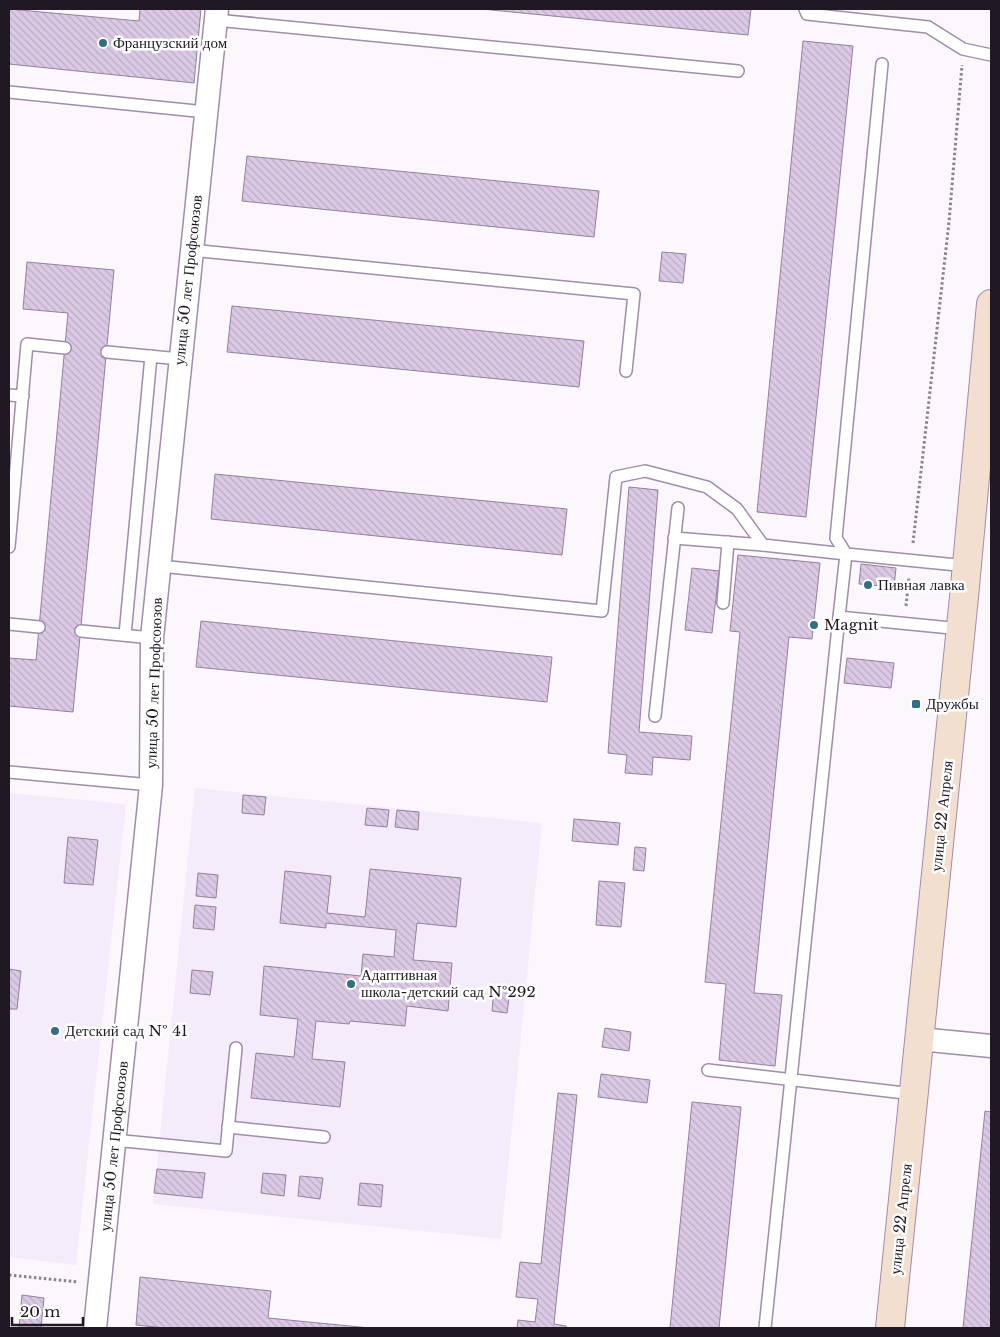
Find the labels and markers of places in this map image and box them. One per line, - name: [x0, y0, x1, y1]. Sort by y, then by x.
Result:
- place label: Французский дом: [113, 33, 228, 52]
- marker: Французский дом: [97, 37, 109, 49]
- place label: Пивная лавка: [878, 575, 965, 594]
- marker: Пивная лавка: [862, 579, 874, 591]
- place label: Magnit: [824, 615, 879, 634]
- marker: Magnit: [808, 619, 820, 631]
- place label: Дружбы: [926, 694, 979, 713]
- marker: Дружбы: [910, 698, 922, 710]
- place label: Адаптивная школа-детский сад №292: [361, 965, 536, 1001]
- marker: Адаптивная школа-детский сад №292: [345, 978, 357, 990]
- place label: Детский сад № 41: [65, 1021, 188, 1040]
- marker: Детский сад № 41: [49, 1025, 61, 1037]

